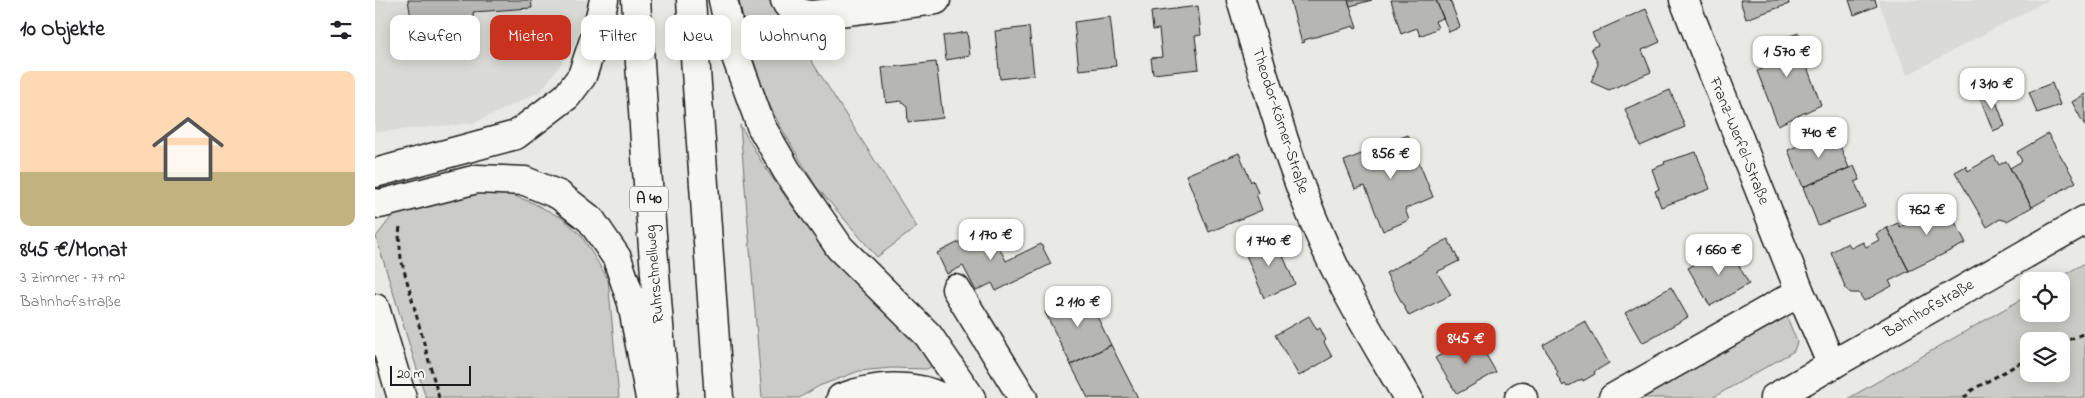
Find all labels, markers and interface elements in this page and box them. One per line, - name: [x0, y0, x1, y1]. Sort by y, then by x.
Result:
- text: 10 Objekte: [20, 15, 105, 45]
- chip: Kaufen: [390, 15, 480, 60]
- chip: Mieten: [490, 15, 571, 60]
- chip: Filter: [581, 15, 655, 60]
- chip: Neu: [665, 15, 731, 60]
- chip: Wohnung: [741, 15, 845, 60]
- icon: filters: [327, 16, 355, 44]
- pin: 1 570 €: [1741, 36, 1833, 78]
- text: 1 570 €: [1764, 40, 1810, 64]
- street label: Theodor-Körner-Straße: [1245, 45, 1315, 198]
- pin: 1 310 €: [1946, 68, 2038, 110]
- text: 1 310 €: [1971, 72, 2013, 96]
- street label: Franz-Werfel-Straße: [1702, 73, 1776, 209]
- icon: home: [143, 104, 233, 194]
- pin: 740 €: [1784, 116, 1854, 159]
- text: 740 €: [1801, 121, 1837, 145]
- pin: 856 €: [1356, 138, 1426, 180]
- text: 856 €: [1372, 142, 1410, 166]
- road number: A 40: [630, 186, 668, 212]
- pin: 762 €: [1892, 194, 1962, 236]
- text: 762 €: [1909, 198, 1945, 222]
- pin: 1 170 €: [945, 218, 1037, 261]
- text: 1 170 €: [970, 223, 1012, 247]
- street label: Ruhrschnellweg: [639, 224, 671, 324]
- pin: 1 740 €: [1223, 224, 1315, 267]
- text: 1 740 €: [1247, 229, 1291, 253]
- pin: 1 660 €: [1673, 234, 1765, 276]
- text: 845 €/Monat: [20, 236, 127, 266]
- text: 1 660 €: [1696, 238, 1742, 262]
- text: 3 Zimmer · 77 m²: [20, 266, 125, 290]
- map controls: [2020, 272, 2070, 382]
- button: locate: [2020, 272, 2070, 322]
- street label: Bahnhofstraße: [1878, 273, 1979, 345]
- pin: 2 110 €: [1032, 286, 1124, 328]
- text: Bahnhofstraße: [20, 290, 121, 314]
- text: 2 110 €: [1056, 290, 1100, 314]
- pin: 845 €: [1431, 322, 1501, 365]
- text: 845 €: [1448, 327, 1484, 351]
- button: layers: [2020, 332, 2070, 382]
- scale bar: [390, 363, 471, 386]
- text: 20 m: [397, 364, 424, 385]

